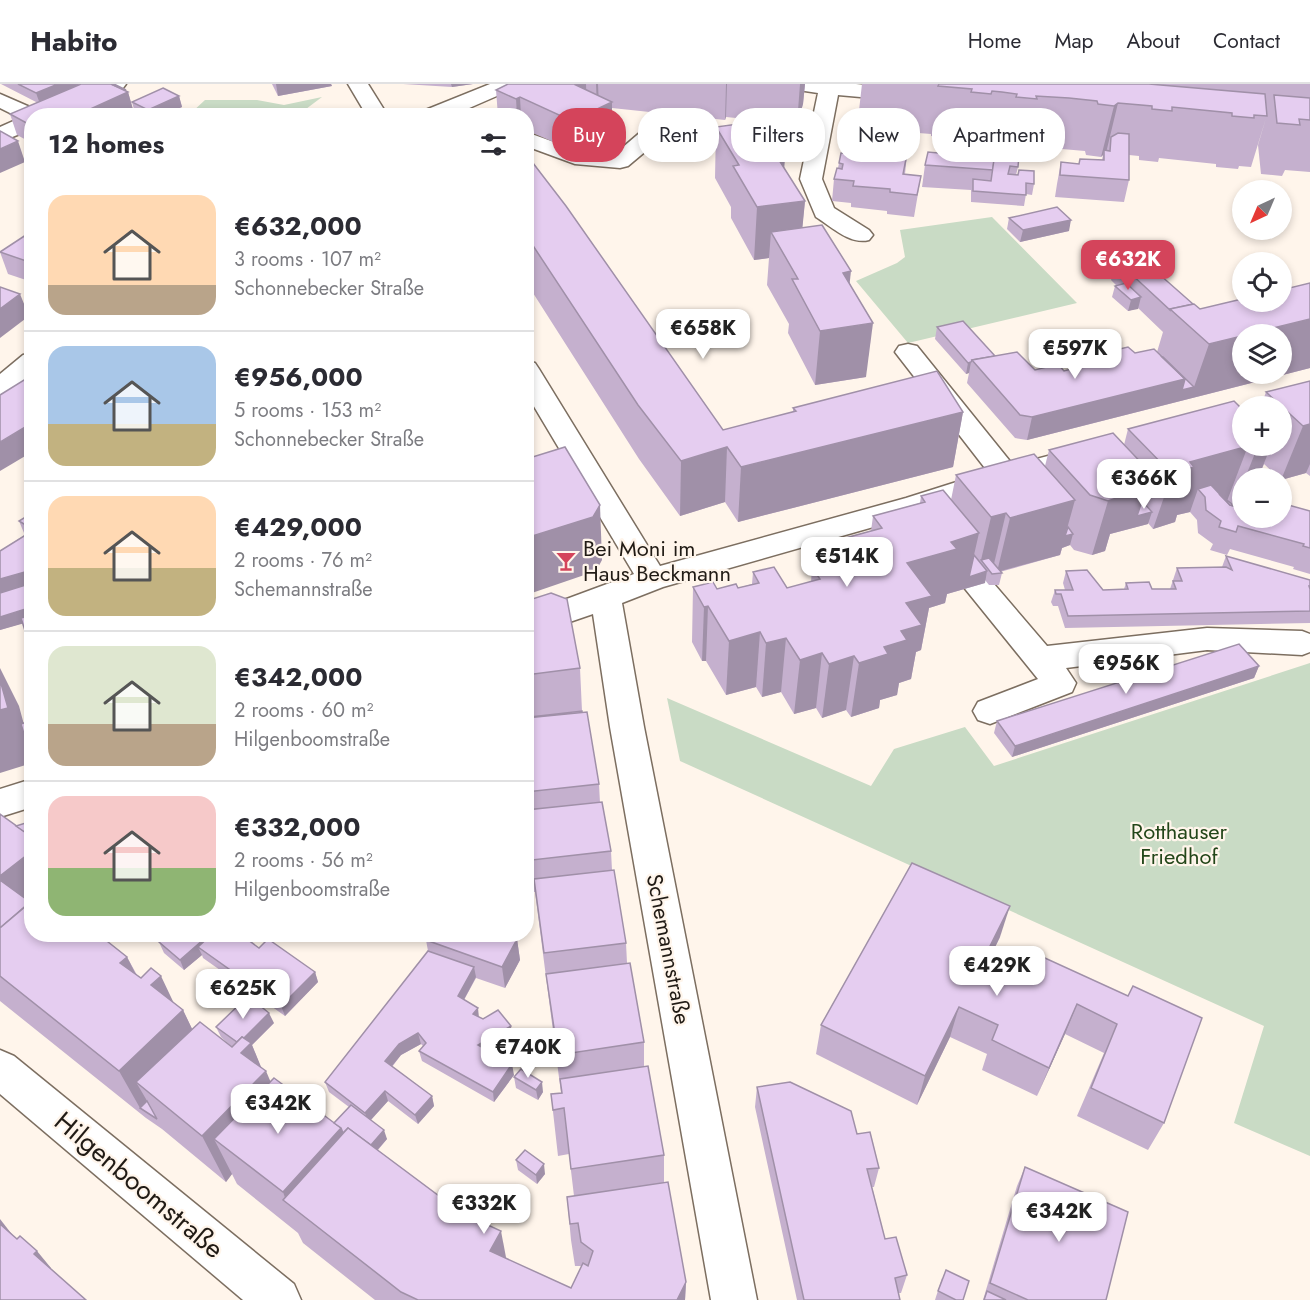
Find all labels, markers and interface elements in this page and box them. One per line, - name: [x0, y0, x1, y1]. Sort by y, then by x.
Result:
- text: Habito: [30, 21, 118, 62]
- text: Home: [968, 26, 1021, 56]
- text: Map: [1054, 26, 1094, 56]
- text: About: [1127, 26, 1180, 56]
- text: Contact: [1213, 26, 1280, 56]
- chip: Buy: [552, 108, 626, 162]
- chip: Rent: [638, 108, 719, 162]
- chip: Filters: [731, 108, 825, 162]
- chip: New: [837, 108, 920, 162]
- chip: Apartment: [932, 108, 1065, 162]
- text: 12 homes: [48, 125, 164, 163]
- icon: filters: [477, 128, 510, 161]
- north arrow: [1232, 180, 1292, 240]
- map controls: [1232, 180, 1292, 528]
- text: €632,000: [234, 207, 362, 245]
- icon: home: [96, 219, 168, 291]
- pin: €632K: [1086, 240, 1170, 291]
- text: 3 rooms · 107 m²: [234, 245, 381, 274]
- text: €632K: [1095, 245, 1161, 274]
- button: locate: [1232, 252, 1292, 312]
- text: Schonnebecker Straße: [234, 274, 424, 303]
- pin: €658K: [661, 309, 745, 360]
- text: €658K: [670, 314, 736, 343]
- button: layers: [1232, 324, 1292, 384]
- pin: €597K: [1033, 329, 1117, 380]
- text: €597K: [1043, 334, 1107, 363]
- text: €956,000: [234, 358, 363, 396]
- icon: home: [96, 370, 168, 442]
- text: 5 rooms · 153 m²: [234, 396, 381, 425]
- button: +: [1232, 396, 1292, 456]
- text: Schonnebecker Straße: [234, 425, 424, 454]
- pin: €366K: [1102, 459, 1186, 510]
- text: €366K: [1111, 464, 1177, 493]
- button: −: [1232, 468, 1292, 528]
- text: €429,000: [234, 508, 362, 546]
- icon: home: [96, 520, 168, 592]
- place label: Bei Moni im Haus Beckmann: [583, 532, 731, 589]
- pin: €514K: [805, 537, 889, 588]
- text: €514K: [815, 542, 879, 571]
- text: 2 rooms · 76 m²: [234, 546, 372, 575]
- bar icon: Bei Moni im Haus Beckmann: [554, 549, 578, 573]
- text: Schemannstraße: [234, 575, 372, 604]
- pin: €956K: [1084, 644, 1168, 695]
- text: €956K: [1093, 649, 1159, 678]
- text: €342,000: [234, 658, 362, 696]
- icon: home: [96, 670, 168, 742]
- text: 2 rooms · 60 m²: [234, 696, 373, 725]
- text: Hilgenboomstraße: [234, 725, 390, 754]
- text: €332,000: [234, 808, 360, 846]
- park label: Rotthauser Friedhof: [1131, 815, 1228, 872]
- icon: home: [96, 820, 168, 892]
- text: 2 rooms · 56 m²: [234, 846, 373, 875]
- street label: Schemannstraße: [639, 871, 699, 1027]
- text: Hilgenboomstraße: [234, 875, 390, 904]
- pin: €429K: [955, 946, 1039, 997]
- text: €429K: [963, 951, 1031, 980]
- pin: €625K: [201, 969, 285, 1020]
- text: €625K: [210, 974, 276, 1003]
- pin: €740K: [486, 1028, 570, 1079]
- text: €740K: [495, 1033, 561, 1062]
- pin: €342K: [236, 1084, 320, 1135]
- text: €342K: [245, 1089, 311, 1118]
- street label: Hilgenboomstraße: [46, 1102, 233, 1267]
- pin: €332K: [442, 1184, 526, 1235]
- text: €332K: [451, 1189, 517, 1218]
- pin: €342K: [1017, 1192, 1101, 1243]
- text: €342K: [1026, 1197, 1092, 1226]

